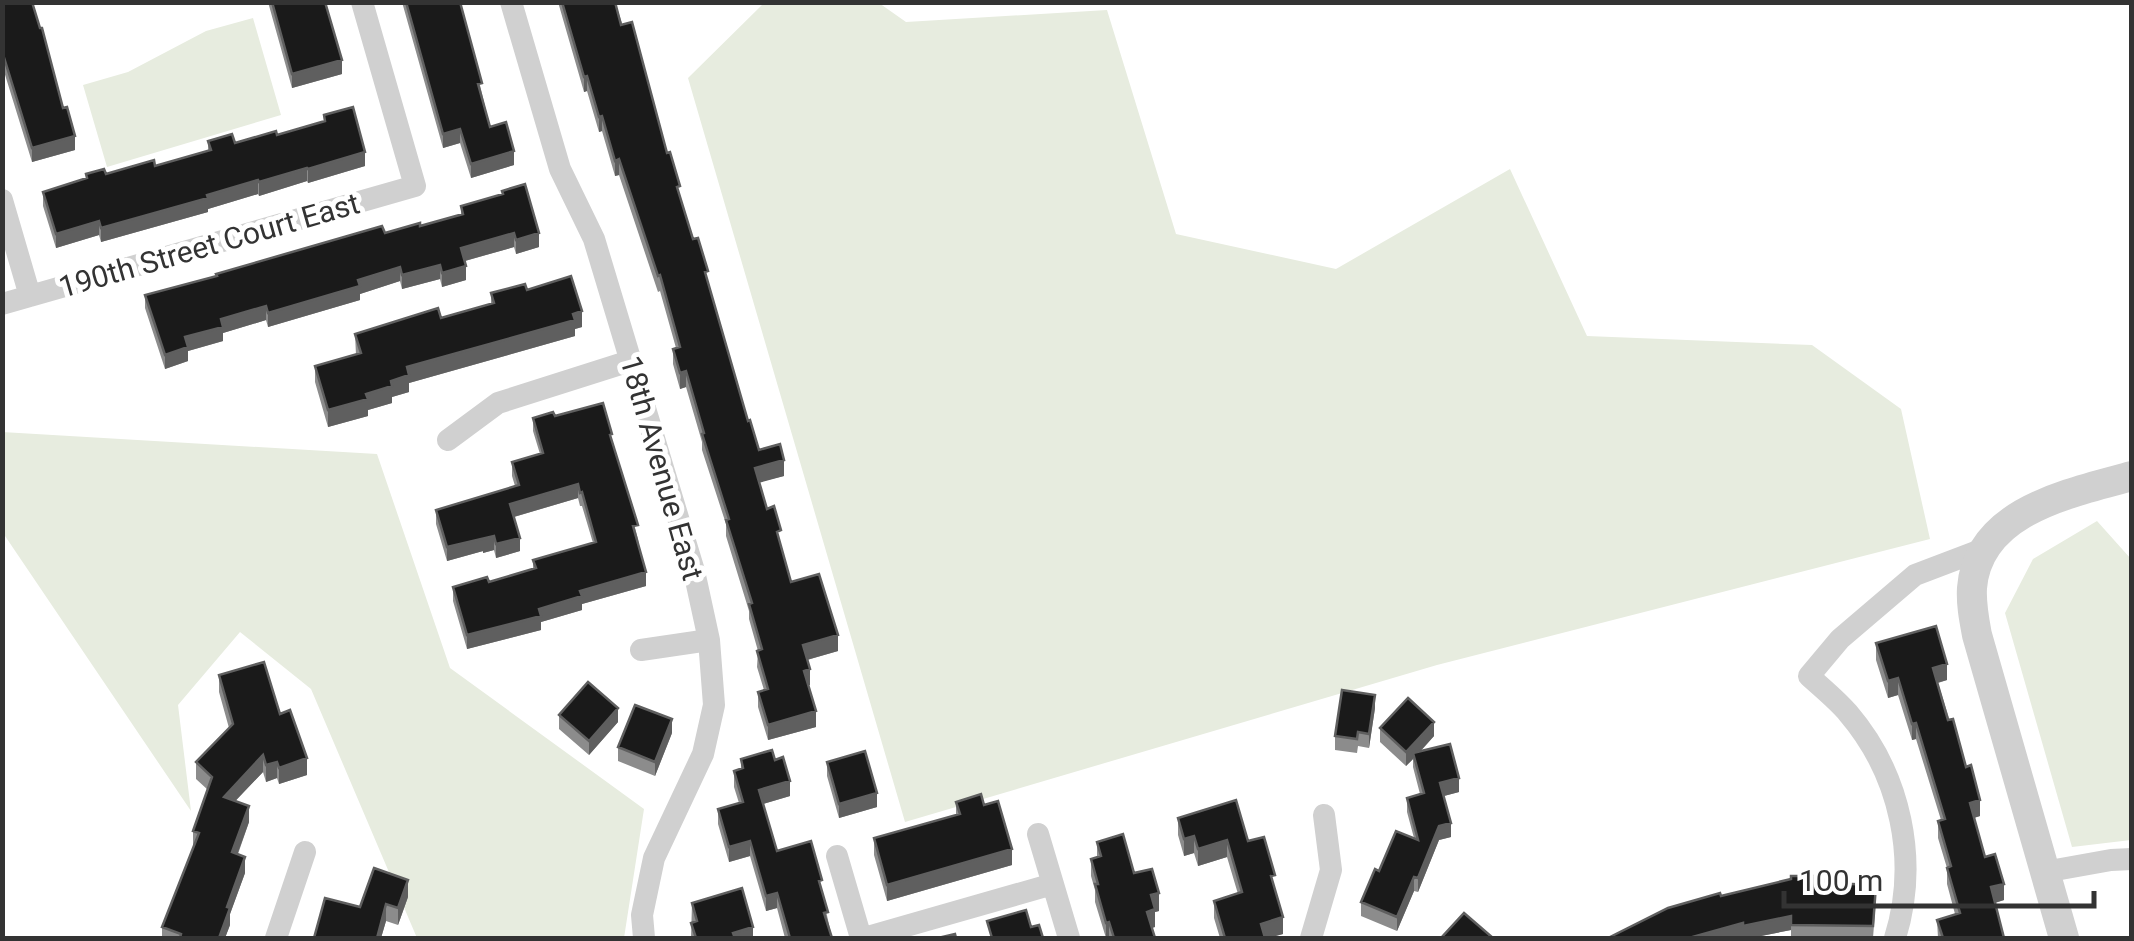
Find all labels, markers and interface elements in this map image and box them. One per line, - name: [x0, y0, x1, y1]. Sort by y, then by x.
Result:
- street label: 190th Street Court East: [55, 185, 363, 305]
- street label: 18th Avenue East: [613, 352, 711, 584]
- scale bar: [1784, 846, 2094, 908]
- text: 100 m: [1799, 863, 1883, 898]

